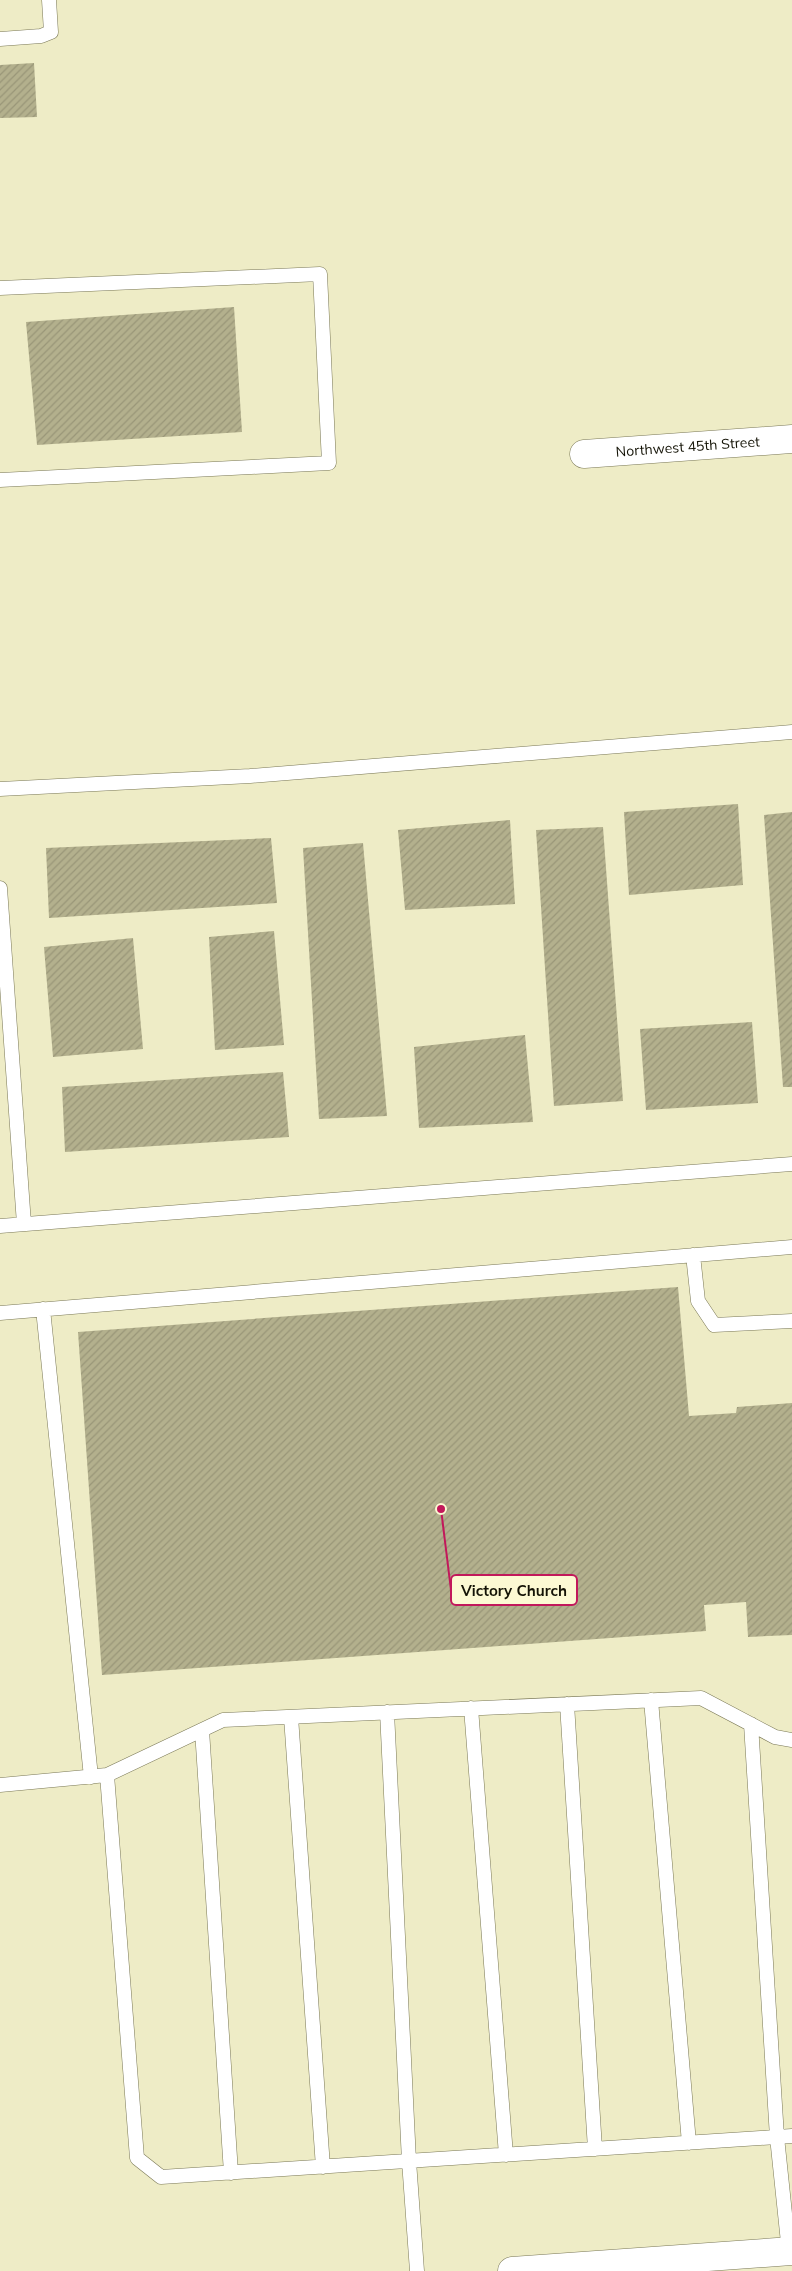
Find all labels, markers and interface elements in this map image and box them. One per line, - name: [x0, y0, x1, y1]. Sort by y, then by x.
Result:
- street label: Northwest 45th Street: [615, 432, 761, 461]
- callout: Victory Church: [451, 1575, 577, 1605]
- text: Victory Church: [460, 1581, 567, 1600]

